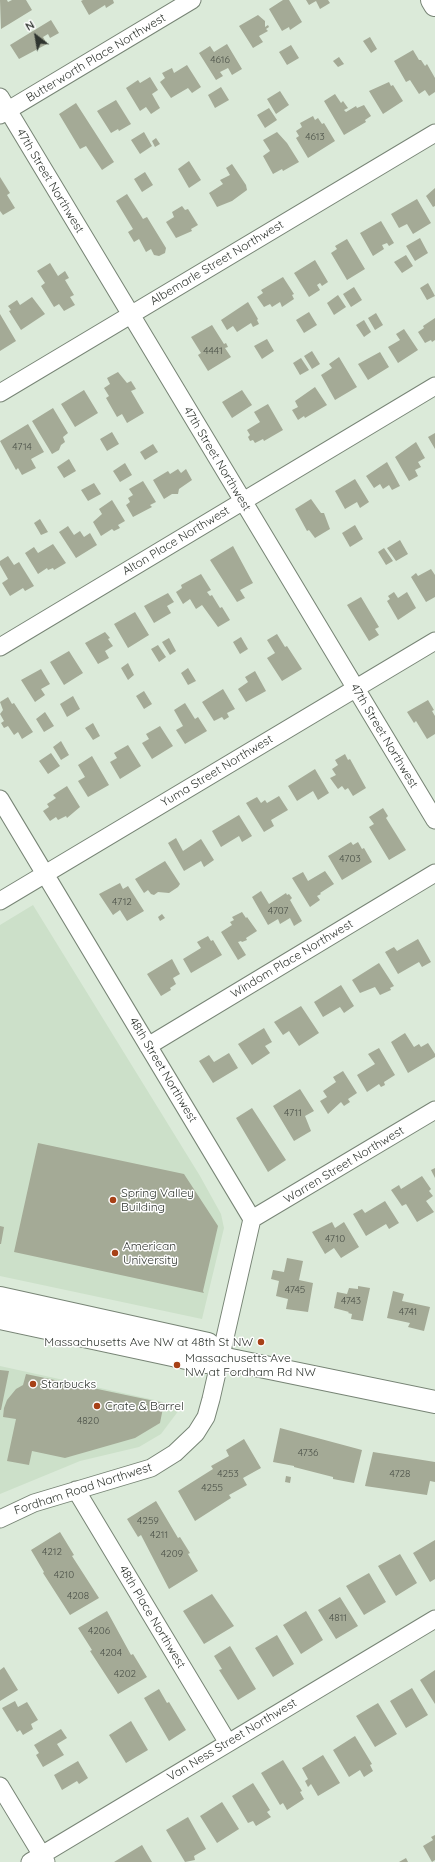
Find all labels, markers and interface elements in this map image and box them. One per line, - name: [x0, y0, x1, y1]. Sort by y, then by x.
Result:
- street label: Butterworth Place Northwest: [24, 11, 168, 105]
- north arrow: [16, 16, 56, 56]
- house number: 4616: [210, 54, 230, 66]
- street label: 47th Street Northwest: [13, 126, 87, 236]
- house number: 4613: [305, 131, 325, 143]
- street label: Albemarle Street Northwest: [148, 217, 286, 309]
- house number: 4441: [203, 345, 223, 357]
- street label: 47th Street Northwest: [180, 404, 254, 514]
- house number: 4714: [12, 441, 32, 453]
- street label: Alton Place Northwest: [120, 503, 232, 579]
- street label: 47th Street Northwest: [347, 681, 421, 791]
- street label: Yuma Street Northwest: [158, 732, 276, 810]
- house number: 4703: [339, 853, 361, 865]
- house number: 4712: [112, 896, 132, 908]
- house number: 4707: [268, 905, 288, 917]
- street label: Windom Place Northwest: [228, 917, 356, 1001]
- street label: 48th Street Northwest: [126, 1015, 200, 1125]
- house number: 4711: [284, 1107, 302, 1119]
- street label: Warren Street Northwest: [281, 1123, 407, 1207]
- place label: Spring Valley Building: [121, 1186, 194, 1214]
- marker: Spring Valley Building: [108, 1195, 118, 1205]
- house number: 4710: [325, 1233, 345, 1245]
- place label: American University: [123, 1239, 178, 1267]
- marker: American University: [110, 1248, 120, 1258]
- house number: 4745: [285, 1284, 305, 1296]
- house number: 4743: [341, 1295, 361, 1307]
- house number: 4741: [399, 1306, 417, 1318]
- place label: Massachusetts Ave NW at 48th St NW: [44, 1335, 253, 1349]
- marker: Massachusetts Ave NW at 48th St NW: [256, 1337, 266, 1347]
- place label: Massachusetts Ave NW at Fordham Rd NW: [185, 1351, 316, 1379]
- marker: Massachusetts Ave NW at Fordham Rd NW: [172, 1360, 182, 1370]
- place label: Starbucks: [41, 1377, 96, 1391]
- marker: Starbucks: [28, 1379, 38, 1389]
- place label: Crate & Barrel: [105, 1399, 184, 1413]
- marker: Crate & Barrel: [92, 1401, 102, 1411]
- house number: 4820: [77, 1415, 99, 1427]
- house number: 4736: [298, 1447, 318, 1459]
- street label: Fordham Road Northwest: [12, 1460, 154, 1518]
- house number: 4253: [217, 1468, 239, 1480]
- house number: 4728: [389, 1468, 411, 1480]
- house number: 4255: [201, 1482, 223, 1494]
- house number: 4259: [137, 1515, 159, 1527]
- house number: 4211: [150, 1529, 168, 1541]
- house number: 4212: [42, 1546, 62, 1558]
- house number: 4209: [161, 1548, 183, 1560]
- street label: 48th Place Northwest: [116, 1563, 188, 1671]
- house number: 4210: [54, 1569, 74, 1581]
- house number: 4208: [67, 1590, 89, 1602]
- house number: 4811: [329, 1612, 347, 1624]
- house number: 4206: [88, 1625, 110, 1637]
- house number: 4204: [100, 1647, 122, 1659]
- house number: 4202: [114, 1668, 136, 1680]
- street label: Van Ness Street Northwest: [165, 1696, 299, 1784]

